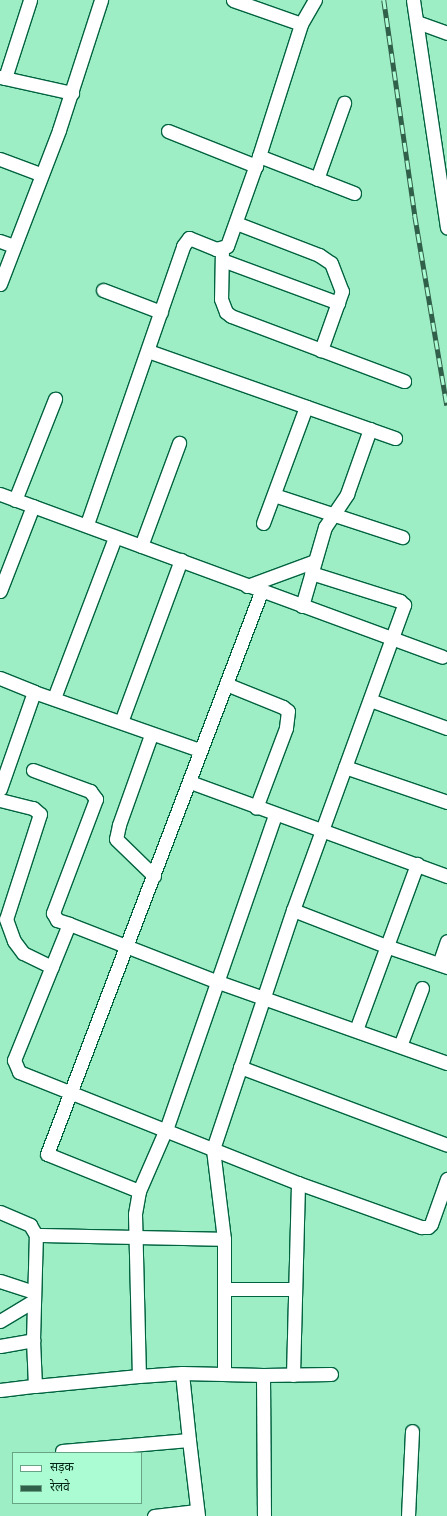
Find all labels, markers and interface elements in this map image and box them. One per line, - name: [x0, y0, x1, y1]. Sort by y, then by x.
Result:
- legend: [12, 1452, 142, 1504]
- text: सड़क: [50, 1460, 74, 1474]
- text: रेलवे: [50, 1480, 70, 1494]

